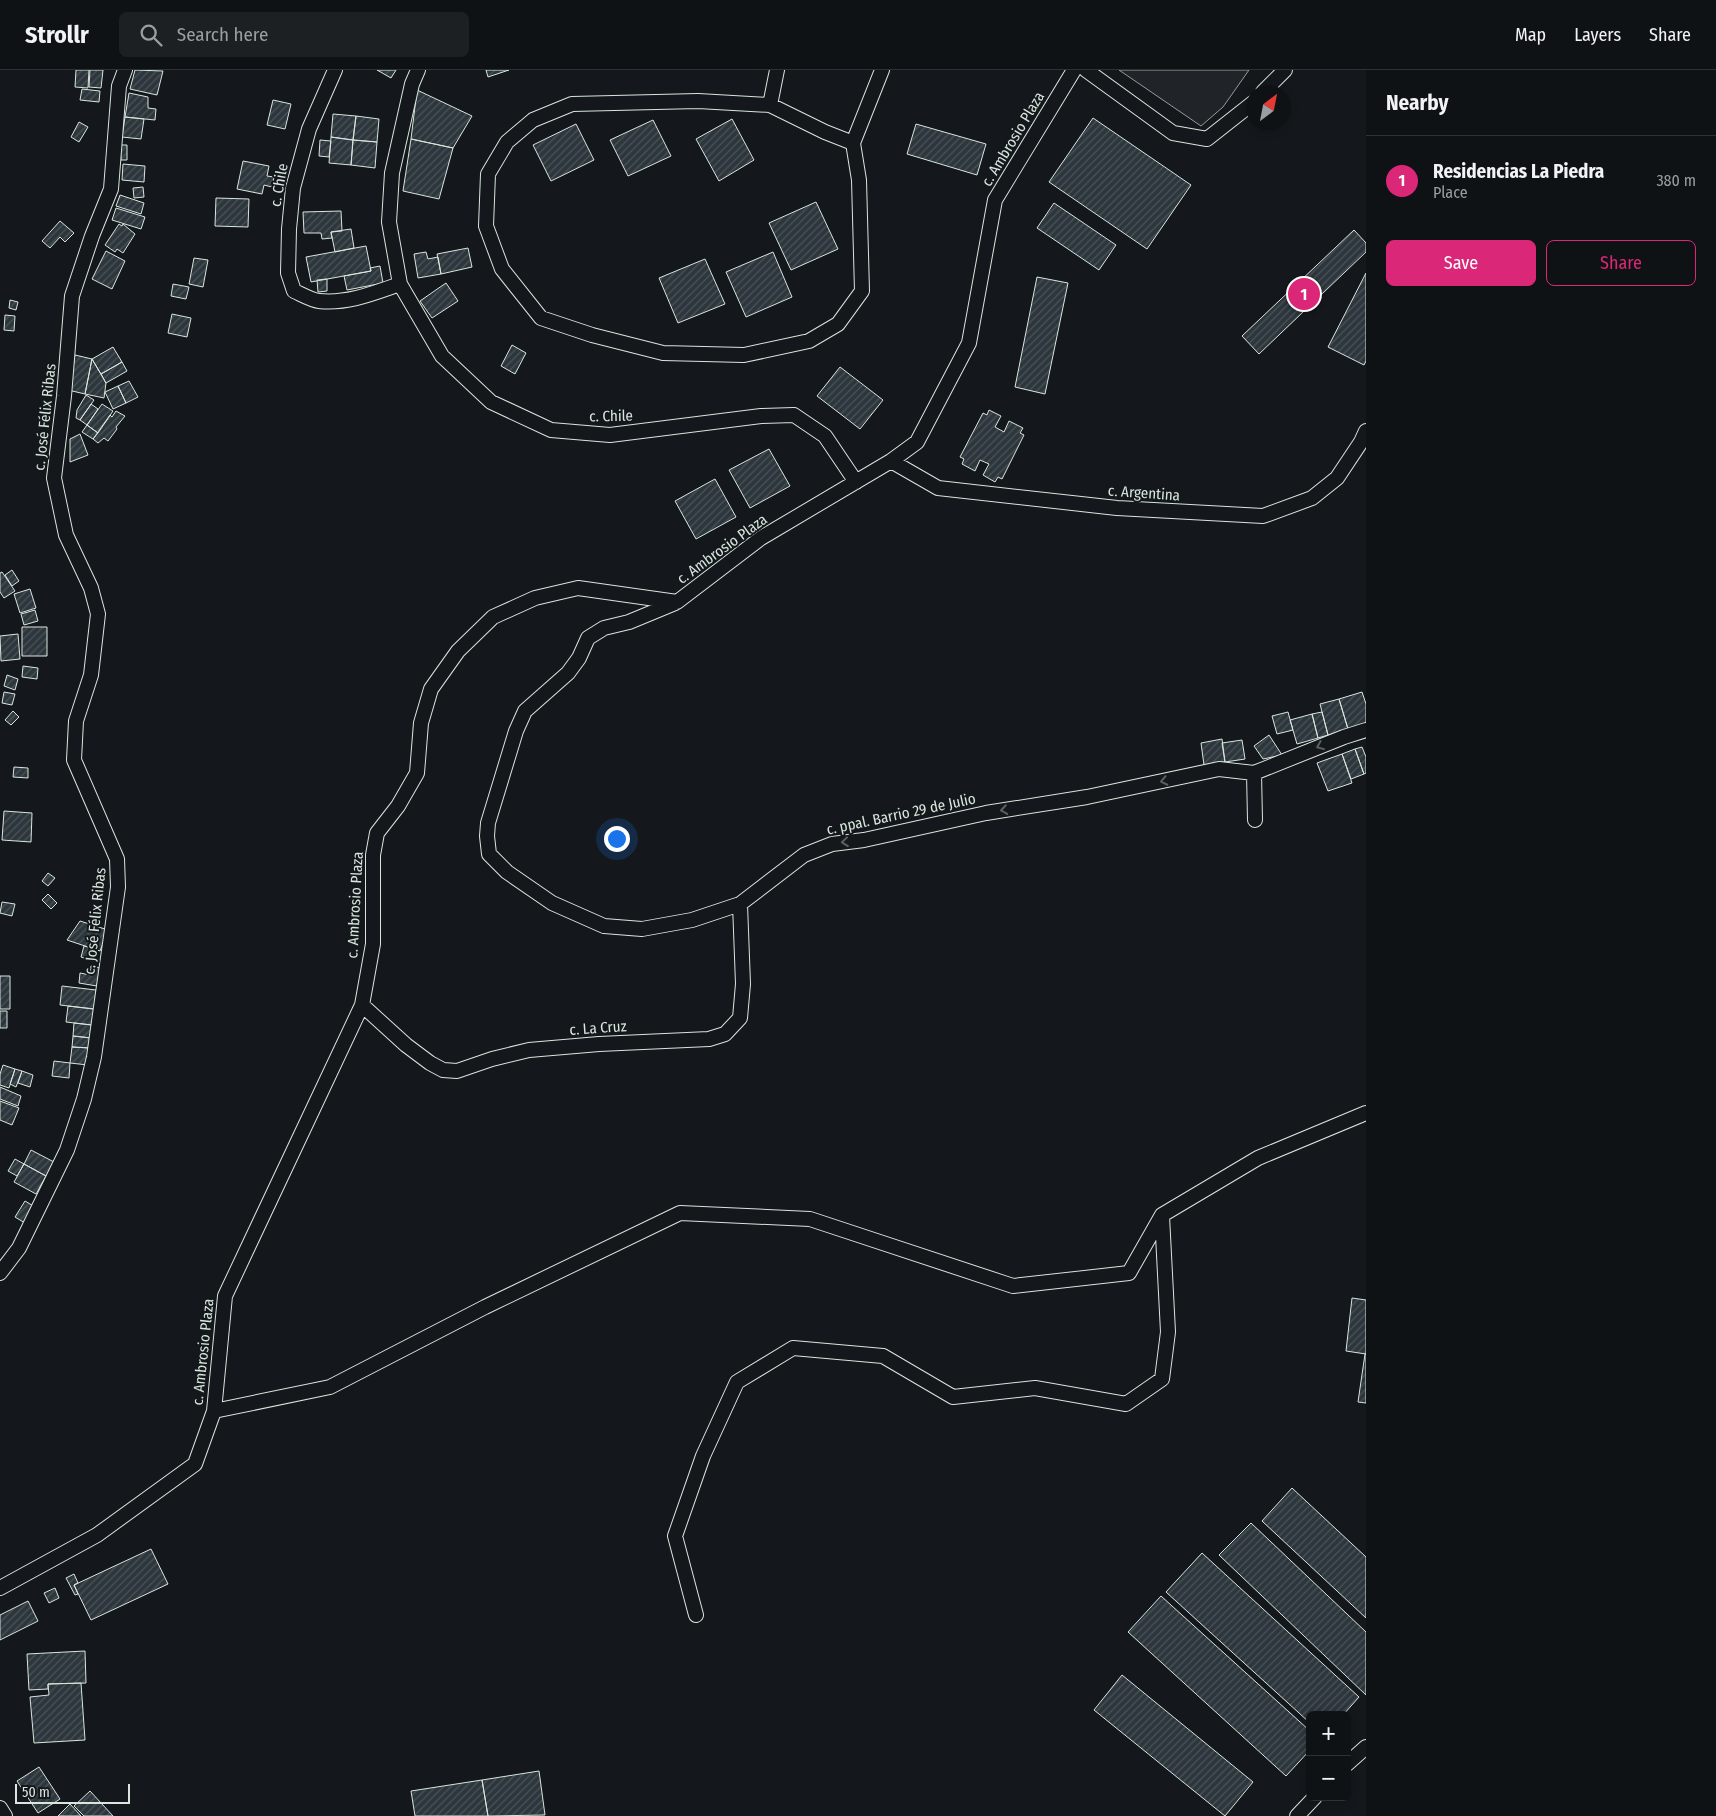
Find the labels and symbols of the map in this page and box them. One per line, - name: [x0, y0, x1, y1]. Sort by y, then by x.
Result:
- north arrow: [1246, 85, 1291, 130]
- street label: c. Ambrosio Plaza: [978, 88, 1048, 190]
- street label: c. Chile: [266, 162, 292, 208]
- pin: 1: [1288, 275, 1320, 313]
- street label: c. José Félix Ribas: [30, 363, 60, 471]
- street label: c. Chile: [589, 407, 633, 425]
- street label: c. Argentina: [1107, 482, 1181, 504]
- street label: c. Ambrosio Plaza: [673, 510, 771, 588]
- one-way arrow: [1316, 740, 1325, 750]
- one-way arrow: [1160, 775, 1168, 786]
- street label: c. ppal. Barrio 29 de Julio: [825, 789, 977, 839]
- one-way arrow: [1000, 804, 1008, 815]
- your location: [604, 826, 630, 852]
- one-way arrow: [841, 836, 849, 847]
- street label: c. Ambrosio Plaza: [343, 851, 367, 959]
- street label: c. José Félix Ribas: [80, 867, 110, 975]
- street label: c. La Cruz: [569, 1017, 627, 1039]
- street label: c. Ambrosio Plaza: [188, 1298, 218, 1406]
- scale bar: [15, 1781, 130, 1804]

